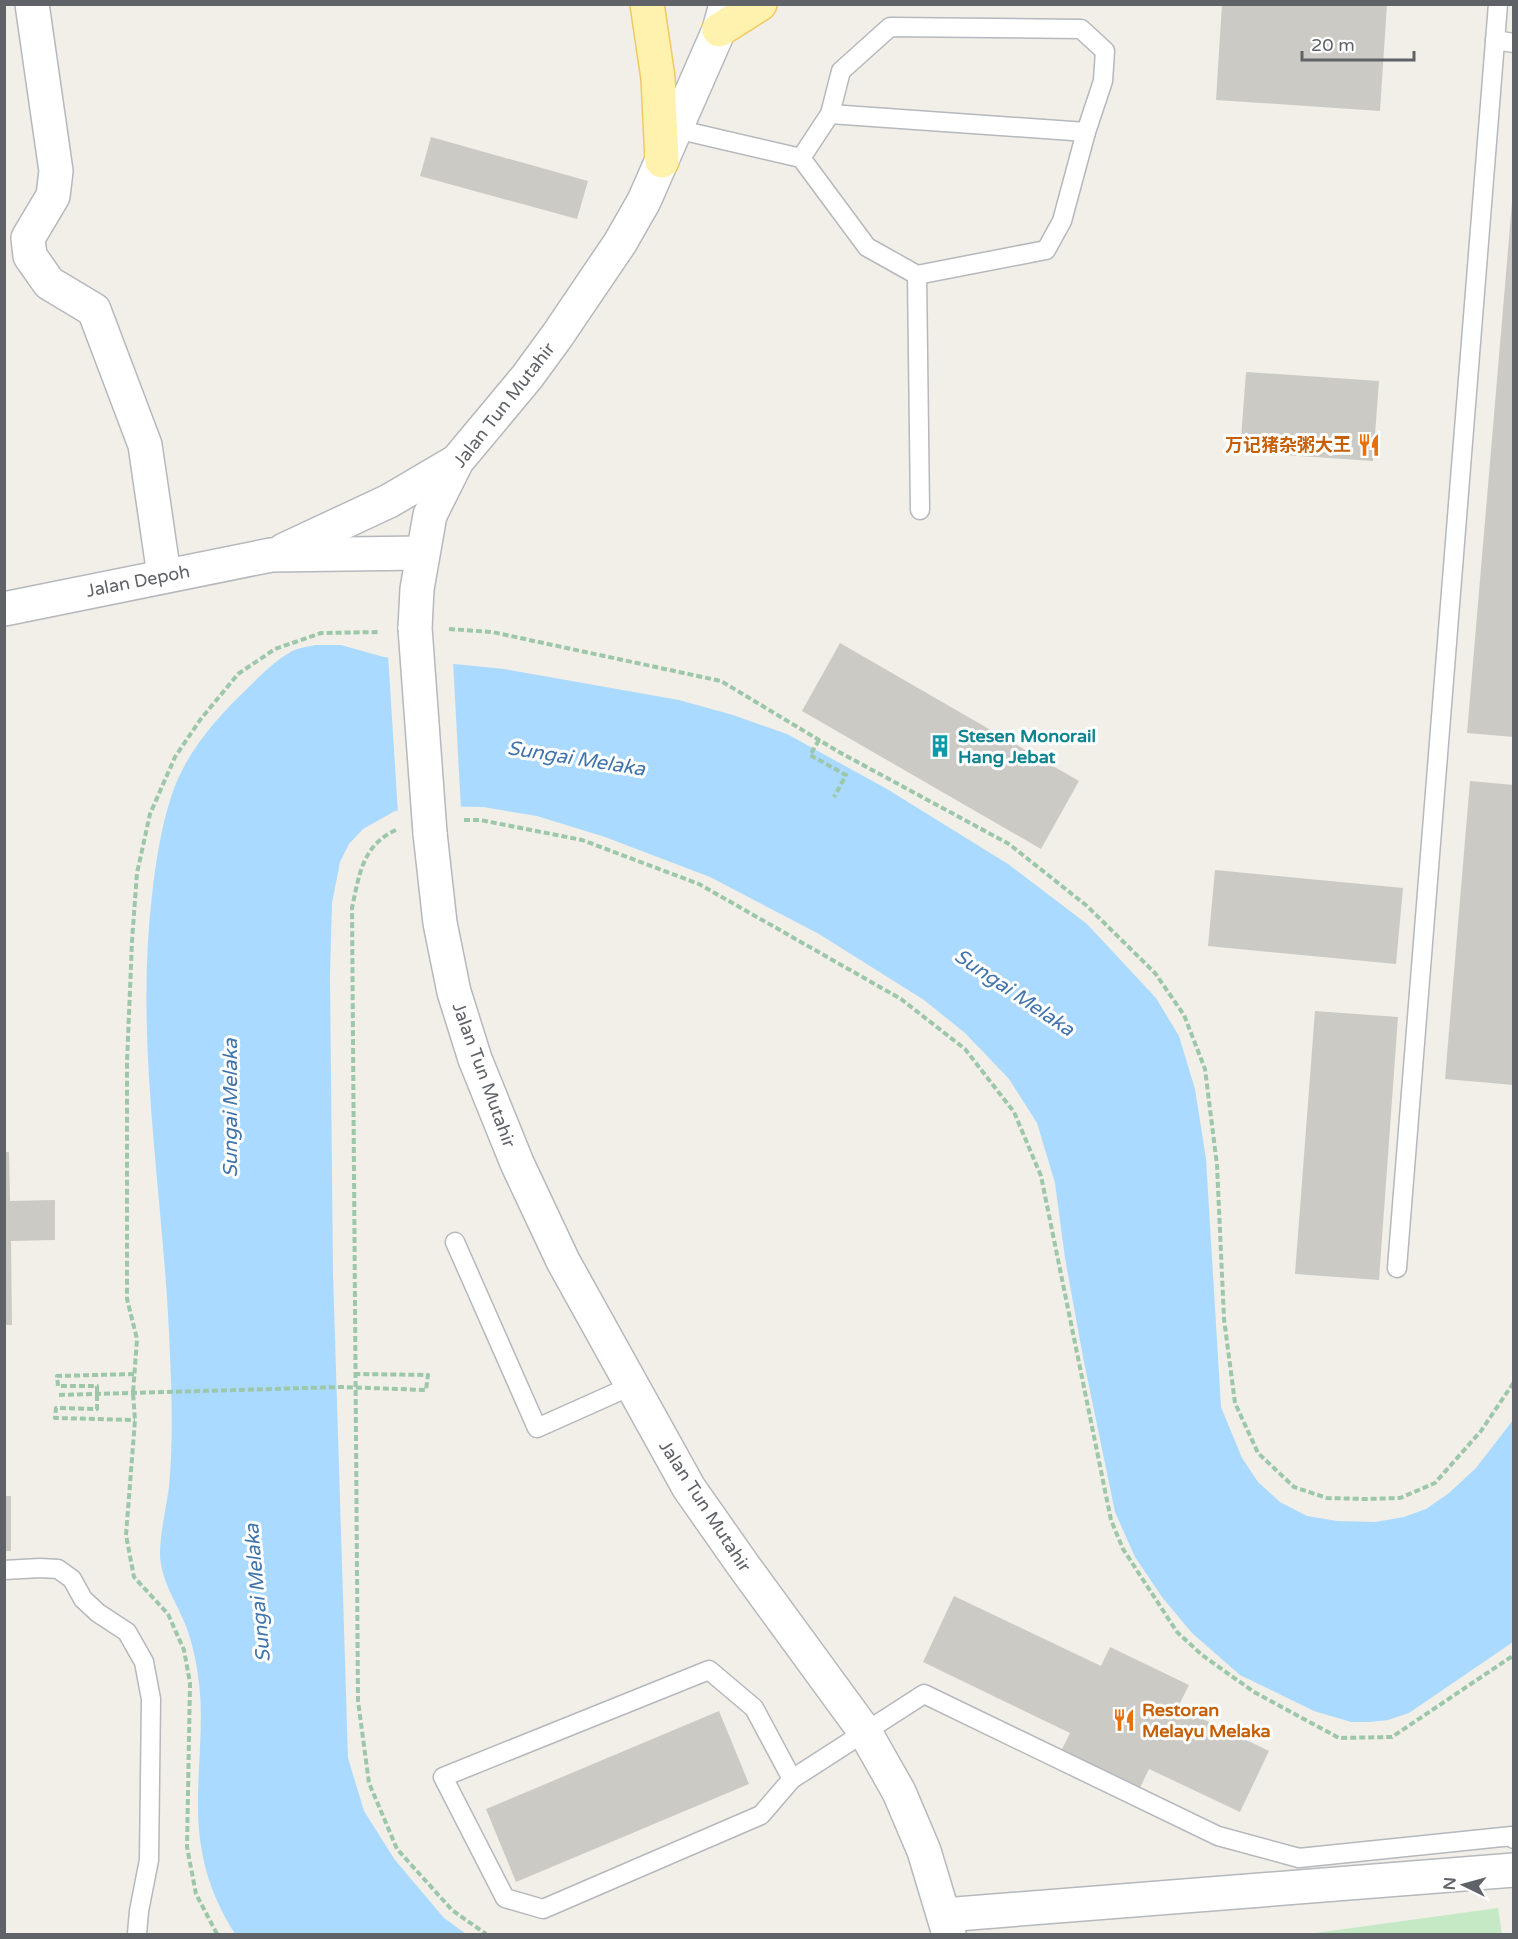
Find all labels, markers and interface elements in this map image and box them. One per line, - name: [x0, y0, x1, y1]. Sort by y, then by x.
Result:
- scale bar: [1302, 24, 1414, 62]
- text: 20 m: [1311, 34, 1355, 56]
- street label: Jalan Tun Mutahir: [448, 338, 560, 472]
- restaurant icon: 万记猪杂粥大王: [1356, 432, 1382, 458]
- place label: 万记猪杂粥大王: [1225, 434, 1351, 456]
- street label: Jalan Depoh: [84, 560, 192, 602]
- place label: Stesen Monorail Hang Jebat: [958, 725, 1096, 768]
- building icon: Stesen Monorail Hang Jebat: [927, 733, 953, 759]
- water label: Sungai Melaka: [505, 736, 647, 782]
- water label: Sungai Melaka: [950, 944, 1079, 1042]
- street label: Jalan Tun Mutahir: [448, 999, 520, 1151]
- water label: Sungai Melaka: [219, 1038, 243, 1178]
- street label: Jalan Tun Mutahir: [654, 1436, 756, 1576]
- water label: Sungai Melaka: [240, 1522, 276, 1663]
- place label: Restoran Melayu Melaka: [1142, 1699, 1271, 1742]
- restaurant icon: Restoran Melayu Melaka: [1111, 1707, 1137, 1733]
- north arrow: [1434, 1855, 1494, 1915]
- text: N: [1440, 1877, 1461, 1891]

